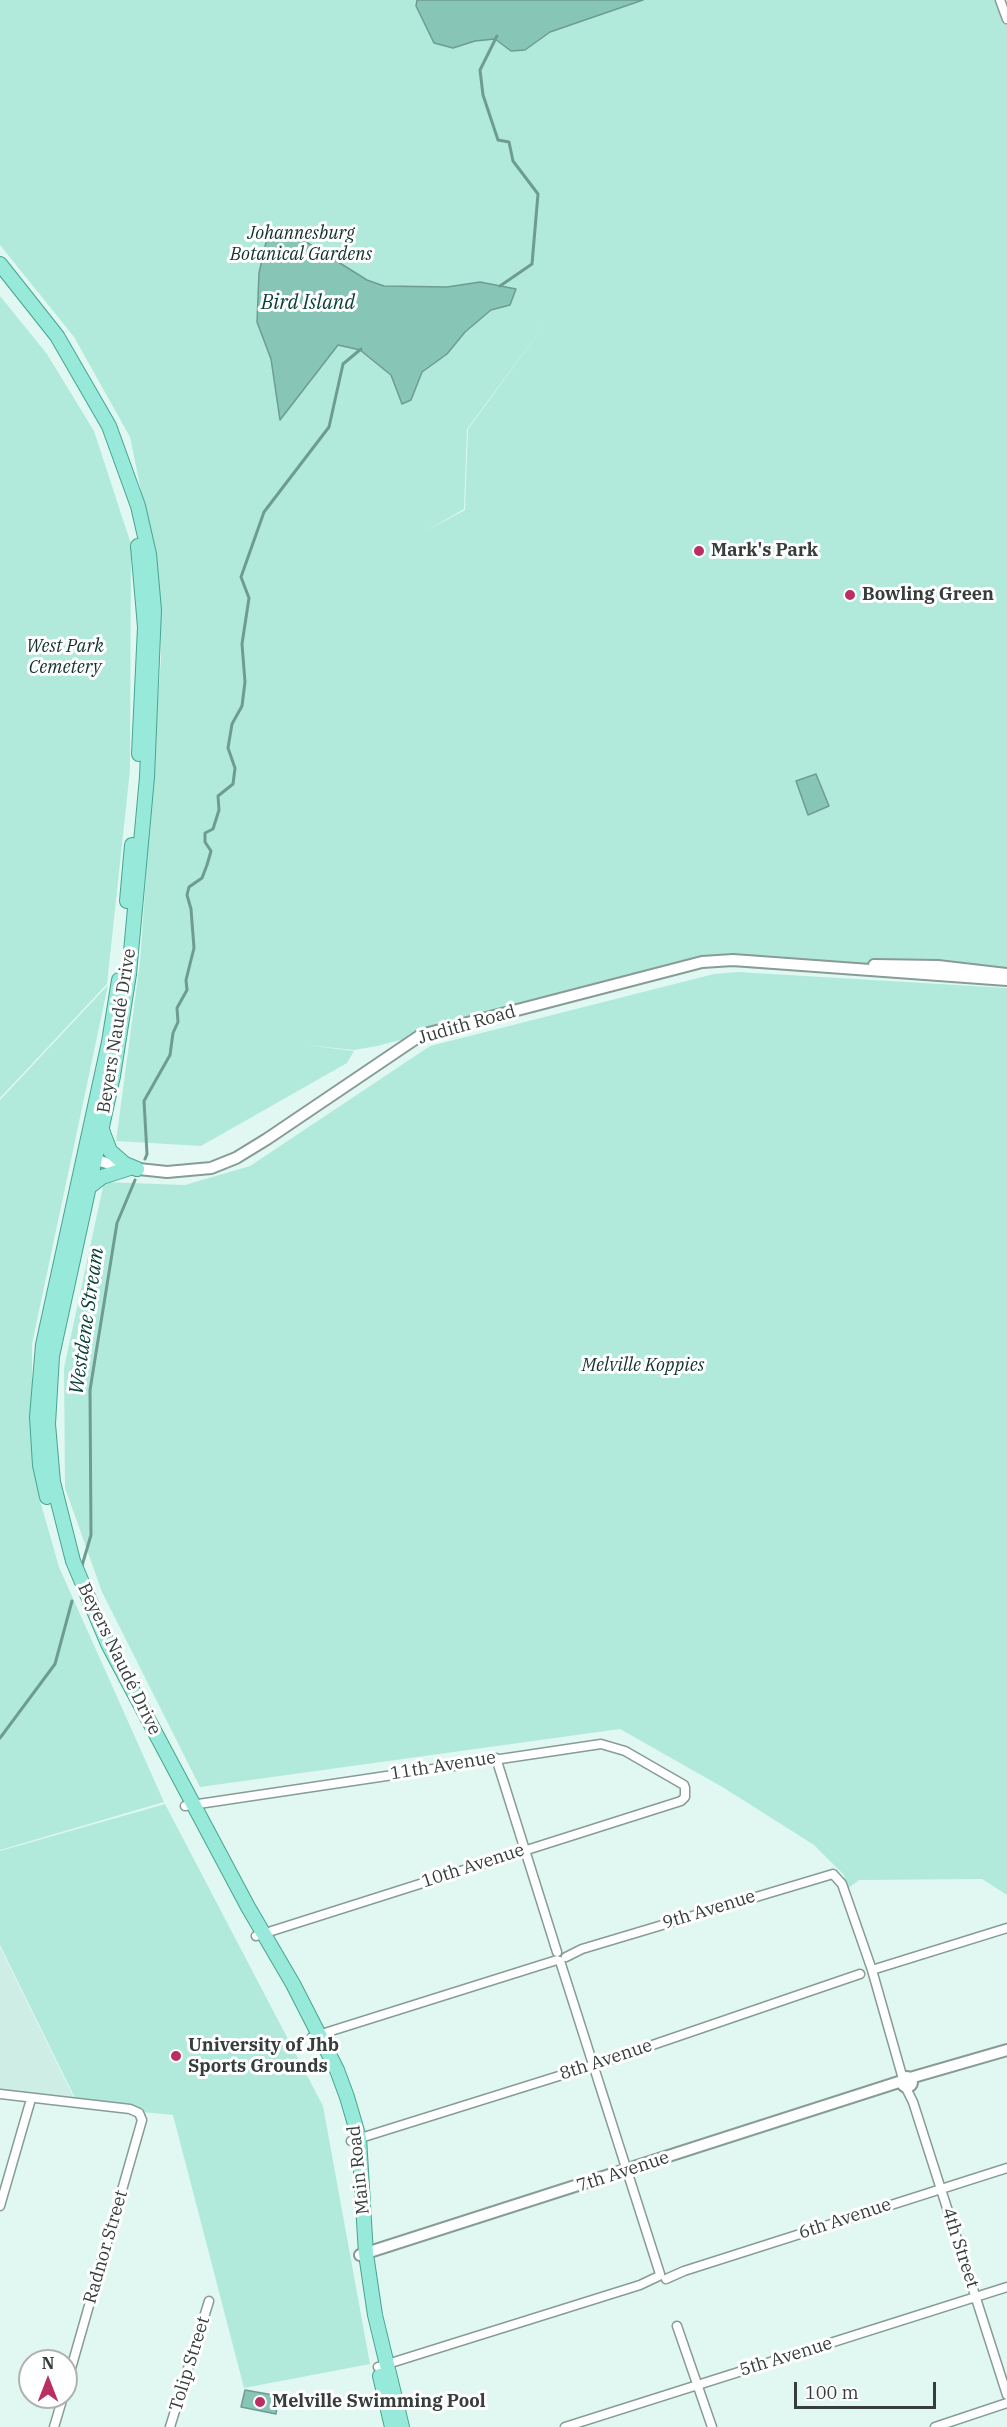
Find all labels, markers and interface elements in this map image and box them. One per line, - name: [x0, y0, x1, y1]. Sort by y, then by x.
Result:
- park label: Johannesburg Botanical Gardens: [230, 223, 372, 266]
- water label: Bird Island: [261, 291, 355, 315]
- place label: Mark's Park: [711, 540, 818, 562]
- marker: Mark's Park: [692, 544, 706, 558]
- place label: Bowling Green: [862, 584, 994, 606]
- marker: Bowling Green: [843, 588, 857, 602]
- park label: West Park Cemetery: [26, 636, 104, 678]
- street label: Beyers Naudé Drive: [93, 947, 141, 1115]
- street label: Judith Road: [416, 1001, 518, 1049]
- water label: Westdene Stream: [65, 1246, 109, 1396]
- park label: Melville Koppies: [582, 1355, 704, 1377]
- street label: Beyers Naudé Drive: [73, 1579, 165, 1739]
- street label: 11th Avenue: [389, 1747, 497, 1785]
- street label: 10th Avenue: [419, 1839, 527, 1893]
- street label: 9th Avenue: [660, 1886, 758, 1934]
- place label: University of Jhb Sports Grounds: [188, 2035, 339, 2078]
- street label: 8th Avenue: [557, 2035, 655, 2085]
- marker: University of Jhb Sports Grounds: [169, 2049, 183, 2063]
- street label: Main Road: [344, 2124, 374, 2216]
- street label: 7th Avenue: [574, 2147, 672, 2197]
- street label: Radnor Street: [79, 2188, 133, 2306]
- street label: 6th Avenue: [796, 2194, 894, 2244]
- street label: 4th Street: [937, 2205, 983, 2291]
- street label: Tolip Street: [165, 2314, 215, 2414]
- street label: 5th Avenue: [737, 2333, 835, 2381]
- north arrow: [18, 2349, 78, 2409]
- text: N: [42, 2353, 54, 2373]
- scale bar: [797, 2370, 940, 2408]
- text: 100 m: [805, 2381, 859, 2404]
- place label: Melville Swimming Pool: [272, 2391, 486, 2413]
- marker: Melville Swimming Pool: [253, 2395, 267, 2409]

